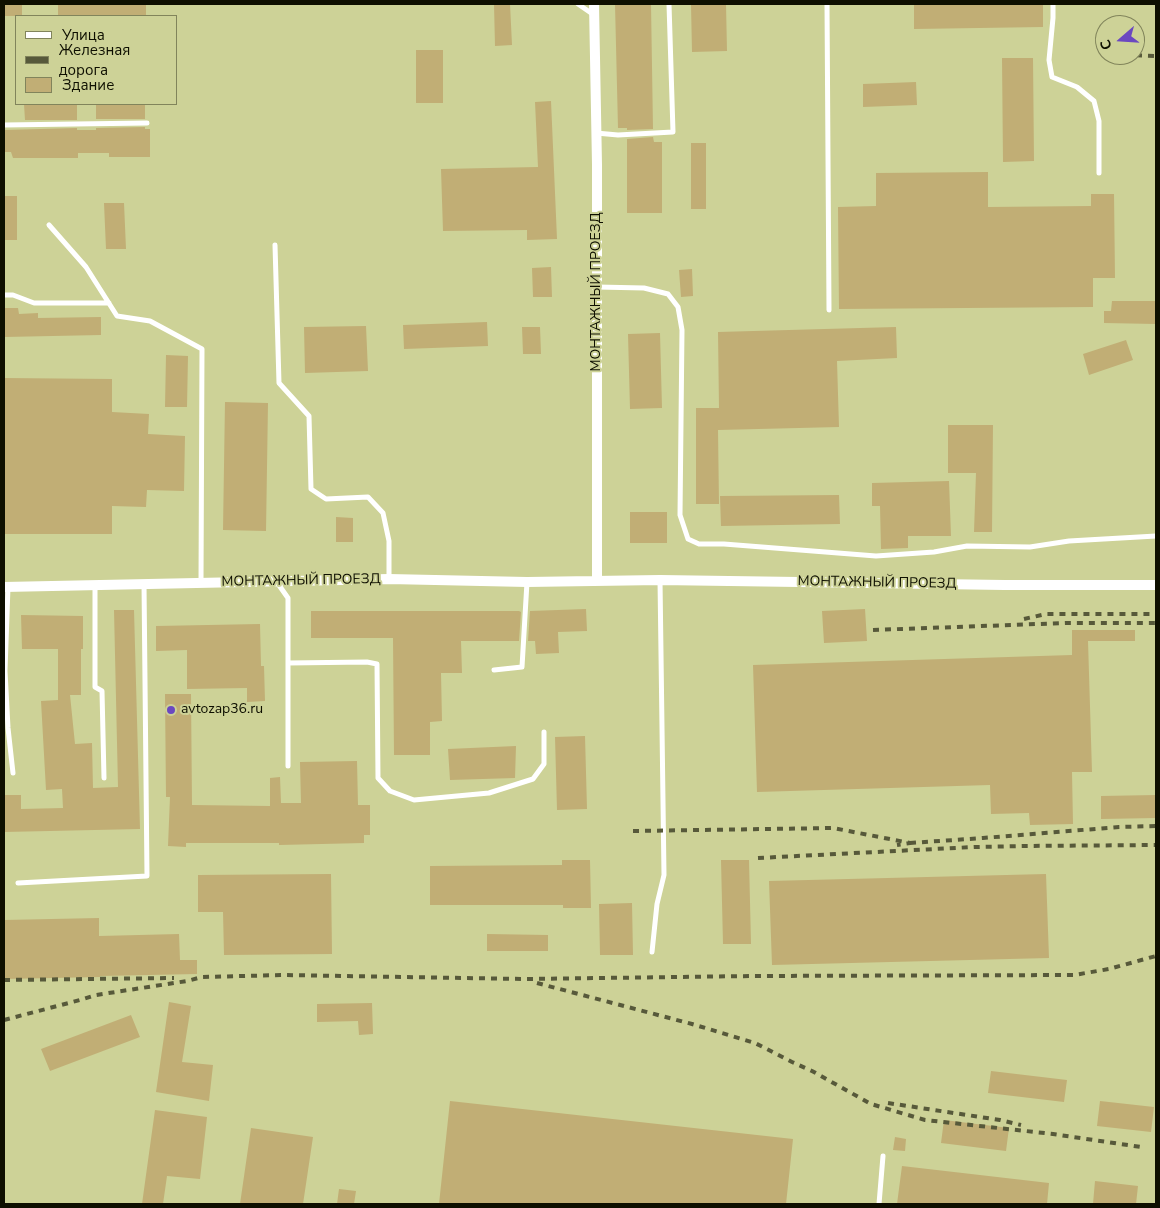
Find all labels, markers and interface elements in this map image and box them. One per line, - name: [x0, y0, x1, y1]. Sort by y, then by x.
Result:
- legend: [15, 15, 178, 105]
- north arrow: [1095, 15, 1145, 65]
- text: Улица: [62, 25, 105, 45]
- text: С: [1096, 37, 1117, 52]
- text: Железная дорога: [59, 40, 130, 80]
- text: Здание: [62, 75, 114, 95]
- street label: МОНТАЖНЫЙ ПРОЕЗД: [589, 212, 605, 372]
- street label: МОНТАЖНЫЙ ПРОЕЗД: [221, 571, 381, 591]
- street label: МОНТАЖНЫЙ ПРОЕЗД: [797, 573, 957, 593]
- place label: avtozap36.ru: [181, 702, 263, 718]
- marker: avtozap36.ru: [165, 704, 177, 716]

